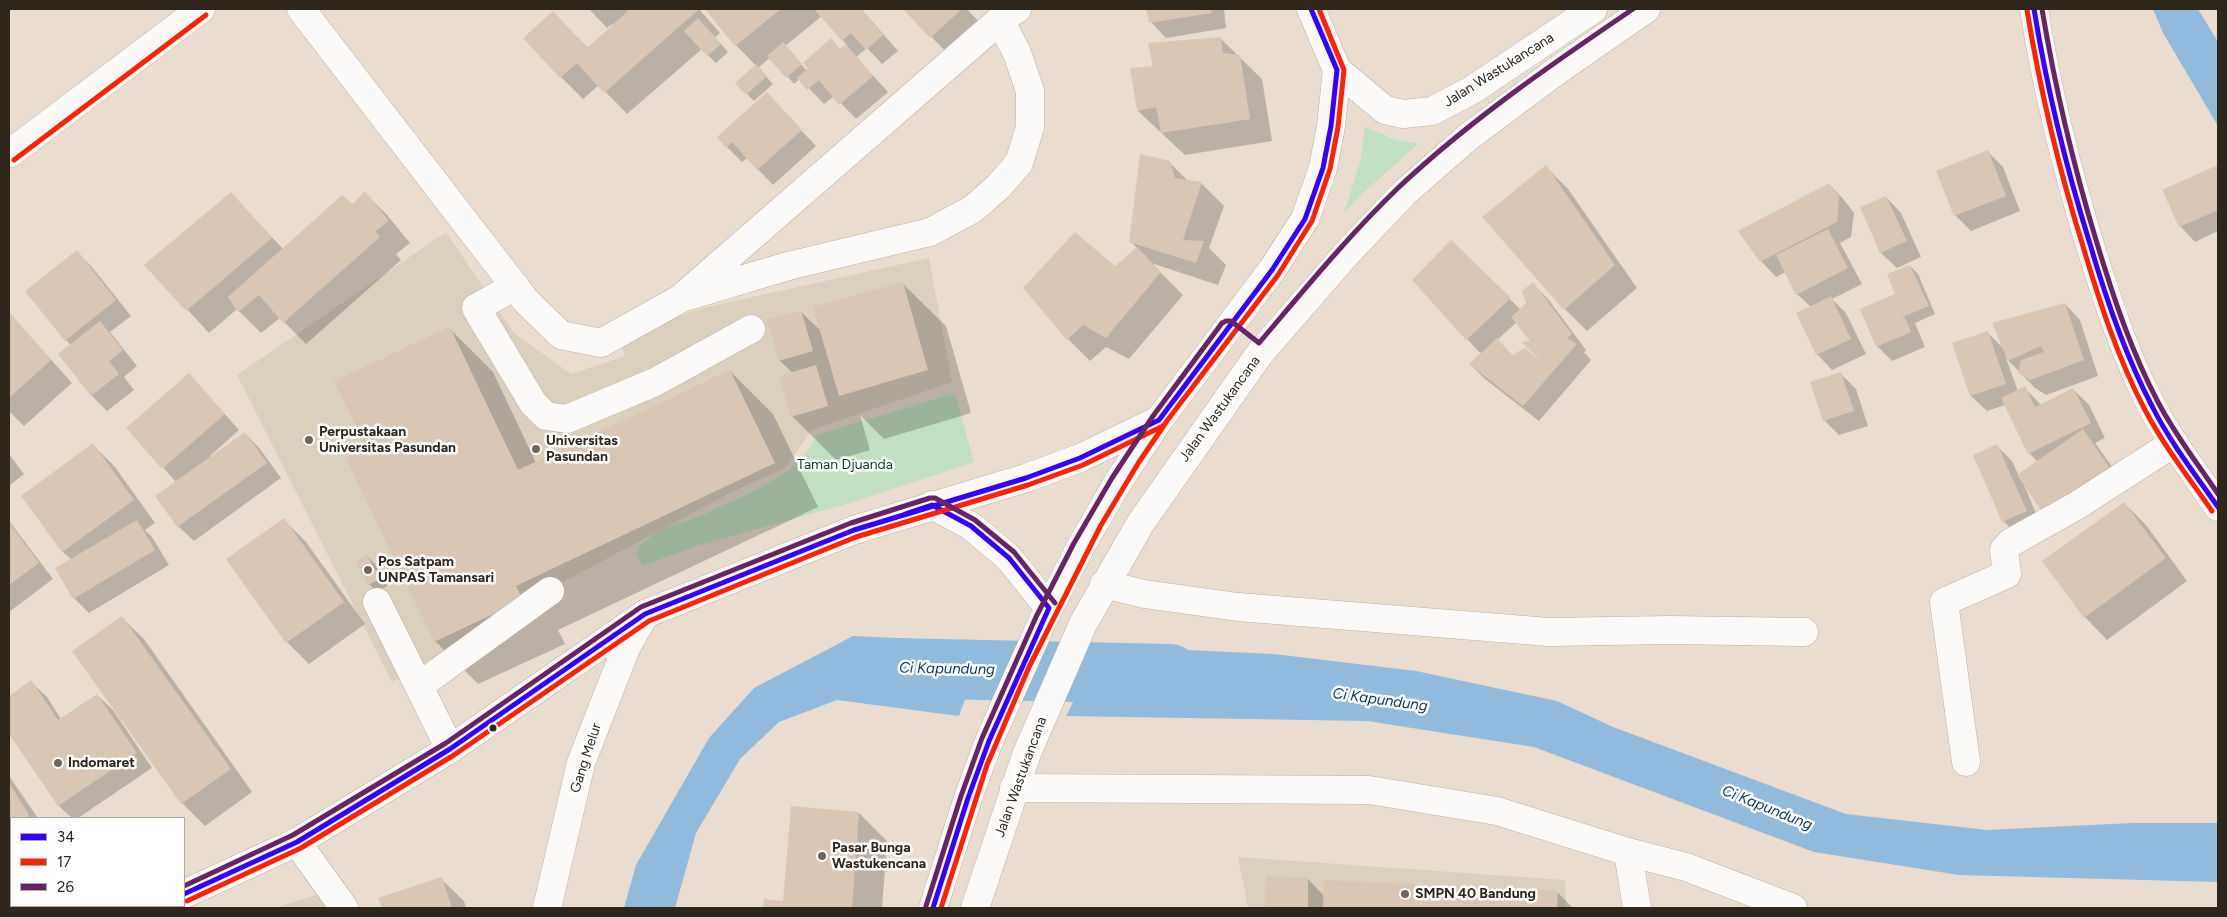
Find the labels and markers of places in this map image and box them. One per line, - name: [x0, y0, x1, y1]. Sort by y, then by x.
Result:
- place label: Perpustakaan Universitas Pasundan: [319, 424, 456, 457]
- place label: Universitas Pasundan: [546, 433, 618, 466]
- marker: Perpustakaan Universitas Pasundan: [303, 434, 315, 446]
- marker: Universitas Pasundan: [530, 443, 542, 455]
- place label: Pos Satpam UNPAS Tamansari: [378, 554, 494, 586]
- marker: Pos Satpam UNPAS Tamansari: [362, 564, 374, 576]
- unlabelled marker: [488, 723, 498, 733]
- place label: Indomaret: [68, 755, 135, 771]
- marker: Indomaret: [52, 757, 64, 769]
- place label: Pasar Bunga Wastukencana: [832, 840, 926, 872]
- marker: Pasar Bunga Wastukencana: [816, 850, 828, 862]
- place label: SMPN 40 Bandung: [1415, 886, 1536, 902]
- marker: SMPN 40 Bandung: [1399, 888, 1411, 900]

